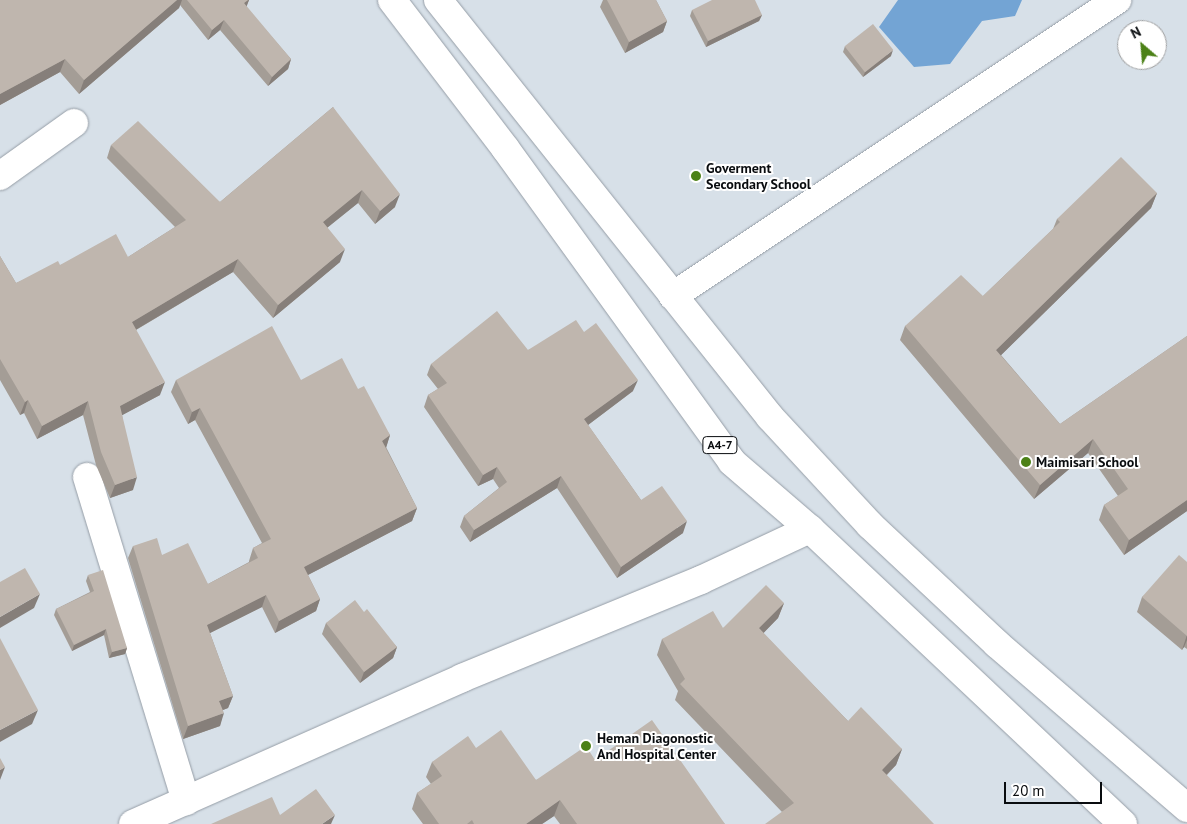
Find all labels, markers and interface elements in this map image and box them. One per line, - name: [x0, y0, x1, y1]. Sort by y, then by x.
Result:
- north arrow: [1117, 20, 1167, 70]
- text: N: [1127, 22, 1144, 43]
- place label: Goverment Secondary School: [706, 160, 811, 192]
- marker: Goverment Secondary School: [690, 170, 702, 182]
- road number: A4-7: [701, 436, 739, 454]
- place label: Maimisari School: [1036, 454, 1138, 470]
- marker: Maimisari School: [1020, 456, 1032, 468]
- place label: Heman Diagonostic And Hospital Center: [597, 730, 716, 762]
- marker: Heman Diagonostic And Hospital Center: [579, 739, 593, 753]
- scale bar: [1007, 772, 1104, 804]
- text: 20 m: [1012, 781, 1045, 800]

